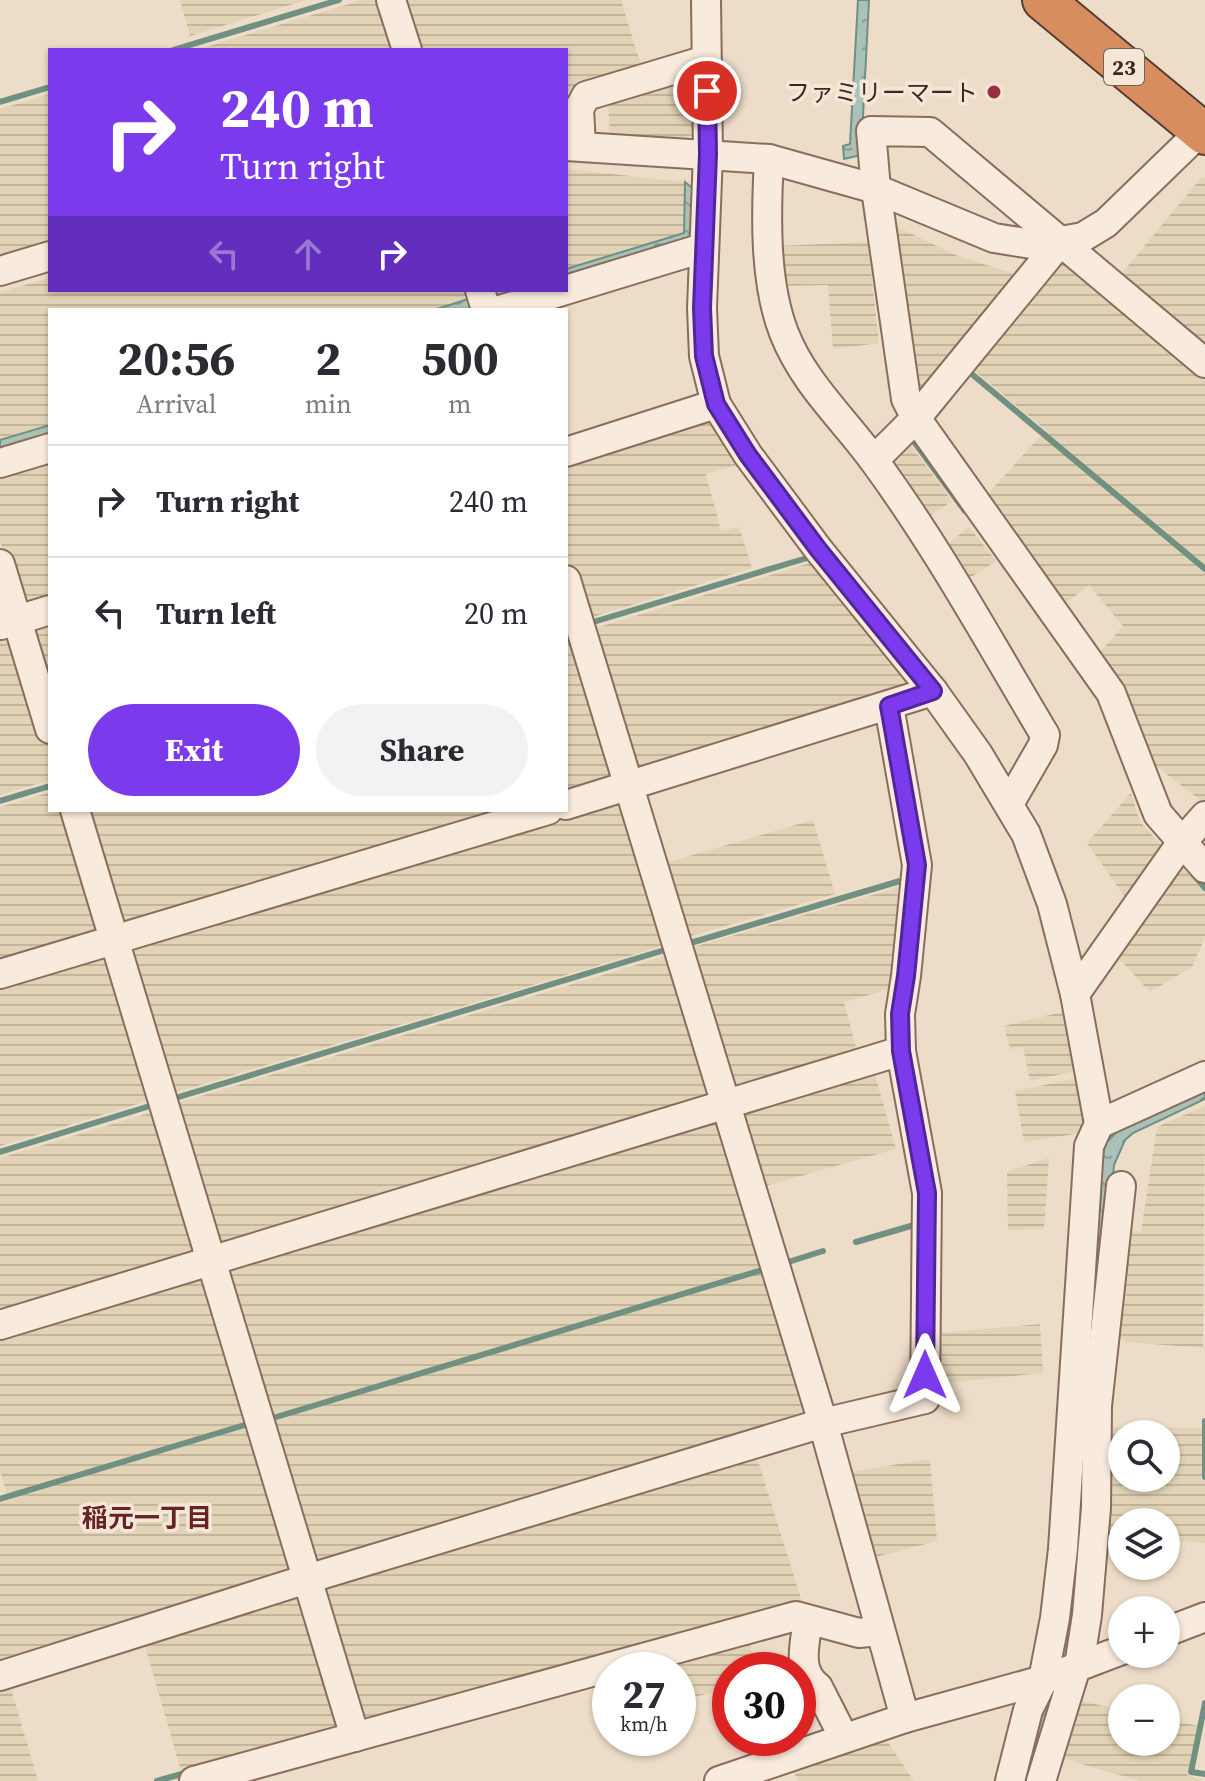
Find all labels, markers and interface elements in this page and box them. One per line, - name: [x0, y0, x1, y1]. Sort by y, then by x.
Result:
- road number: 23: [1104, 49, 1144, 85]
- pin: [673, 57, 741, 125]
- text: 240 m: [220, 69, 374, 146]
- icon: arrive: [685, 69, 729, 113]
- place label: ファミリーマート: [786, 76, 978, 109]
- icon: right: [88, 80, 192, 184]
- marker: ファミリーマート: [985, 83, 1003, 101]
- text: Turn right: [220, 142, 385, 191]
- icon: left: [202, 232, 246, 276]
- icon: ahead: [286, 232, 330, 276]
- icon: right: [370, 232, 414, 276]
- text: 20:56: [117, 325, 236, 391]
- text: 2: [315, 325, 341, 391]
- text: 500: [421, 325, 499, 391]
- text: Arrival: [136, 386, 217, 422]
- text: min: [305, 386, 352, 422]
- text: m: [448, 386, 472, 422]
- icon: right: [88, 479, 132, 523]
- text: Turn right: [156, 481, 299, 522]
- text: 240 m: [449, 481, 528, 522]
- icon: left: [88, 591, 132, 635]
- text: Turn left: [156, 593, 276, 634]
- text: 20 m: [464, 593, 528, 634]
- button: Exit: [88, 704, 300, 796]
- button: Share: [316, 704, 528, 796]
- position arrow: [883, 1333, 967, 1417]
- map controls: [1108, 1420, 1180, 1756]
- button: search: [1108, 1420, 1180, 1492]
- district label: 稲元一丁目: [82, 1500, 212, 1536]
- button: layers: [1108, 1508, 1180, 1580]
- button: +: [1108, 1596, 1180, 1668]
- speed limit sign: 30: [712, 1652, 816, 1756]
- text: 27: [622, 1667, 666, 1721]
- button: −: [1108, 1684, 1180, 1756]
- text: km/h: [620, 1710, 668, 1738]

